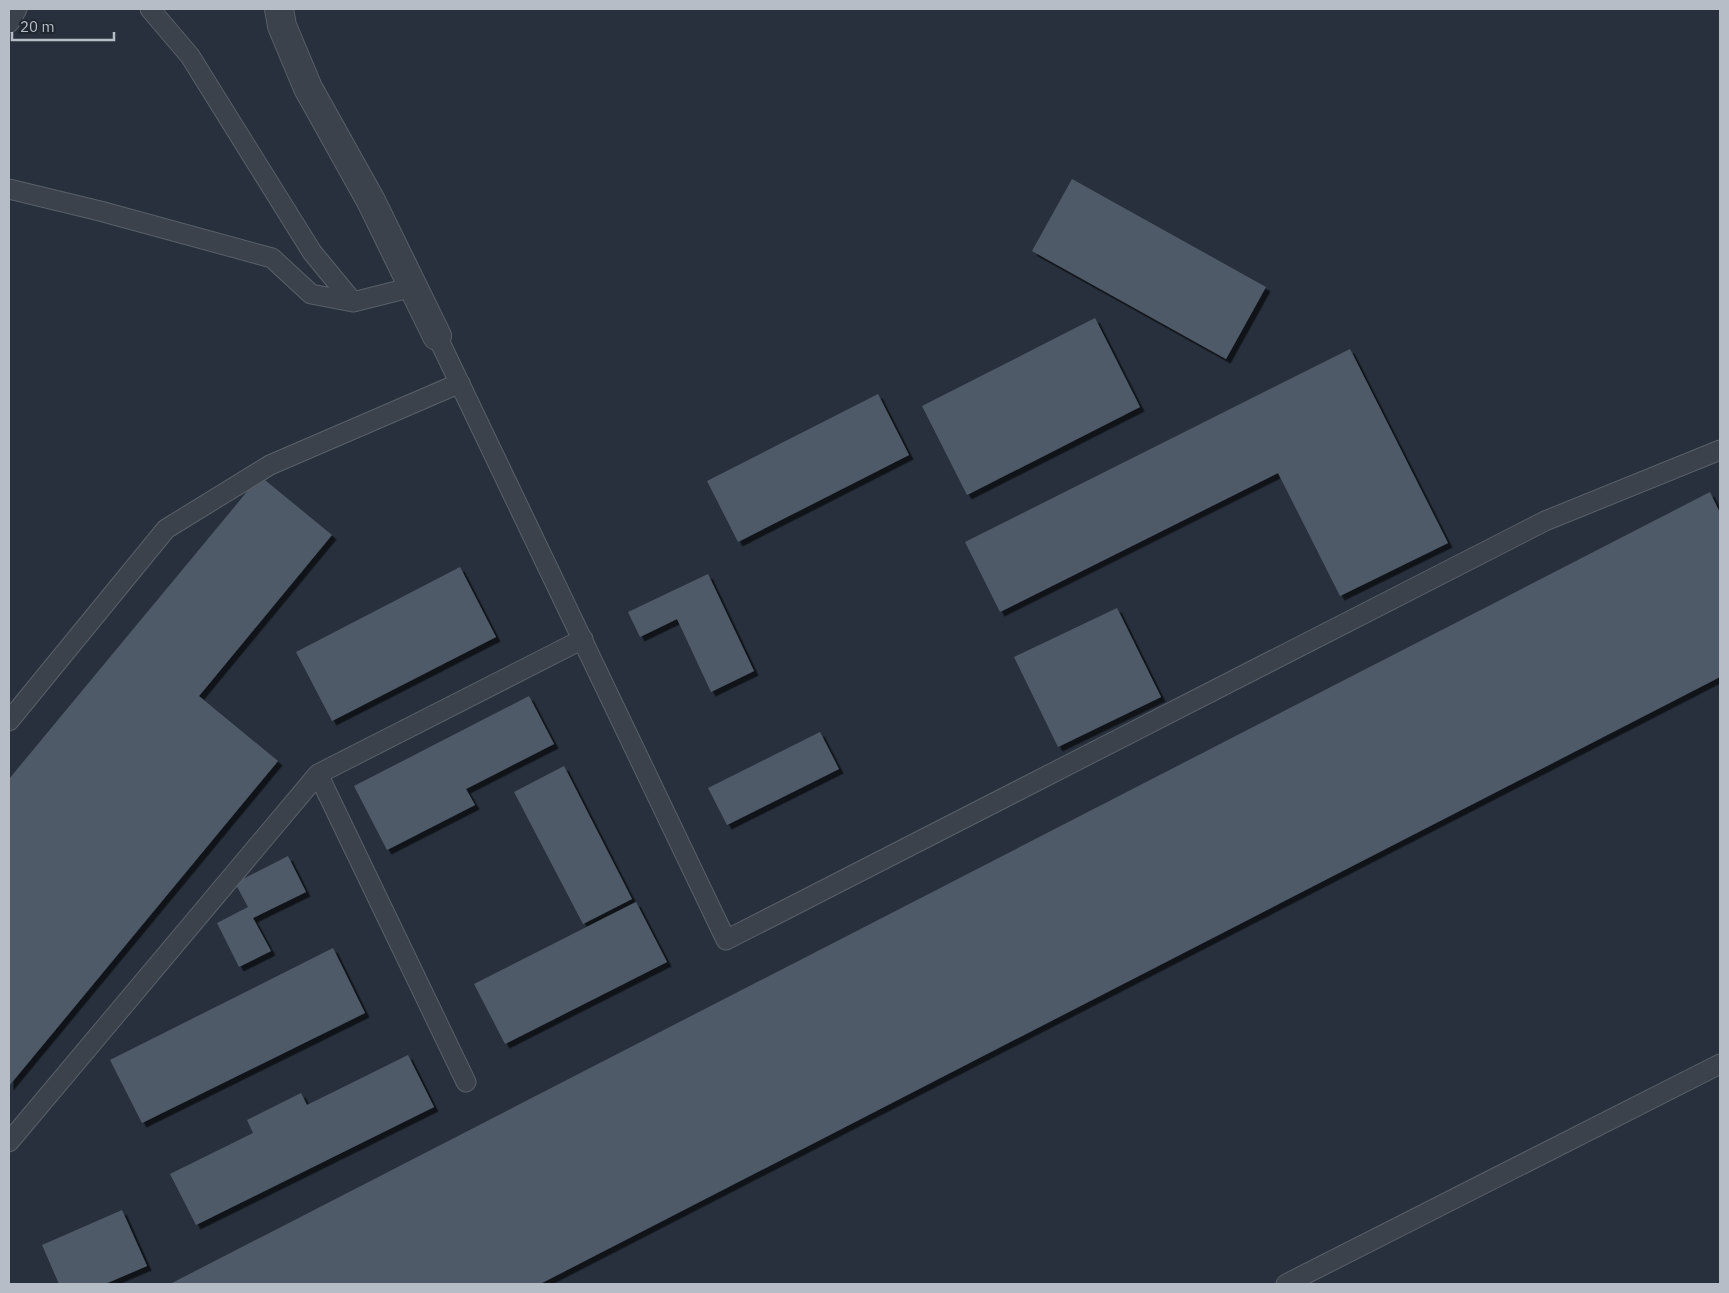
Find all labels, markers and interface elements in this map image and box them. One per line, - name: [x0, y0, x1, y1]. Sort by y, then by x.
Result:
- scale bar: [12, 10, 115, 42]
- text: 20 m: [20, 17, 55, 36]

